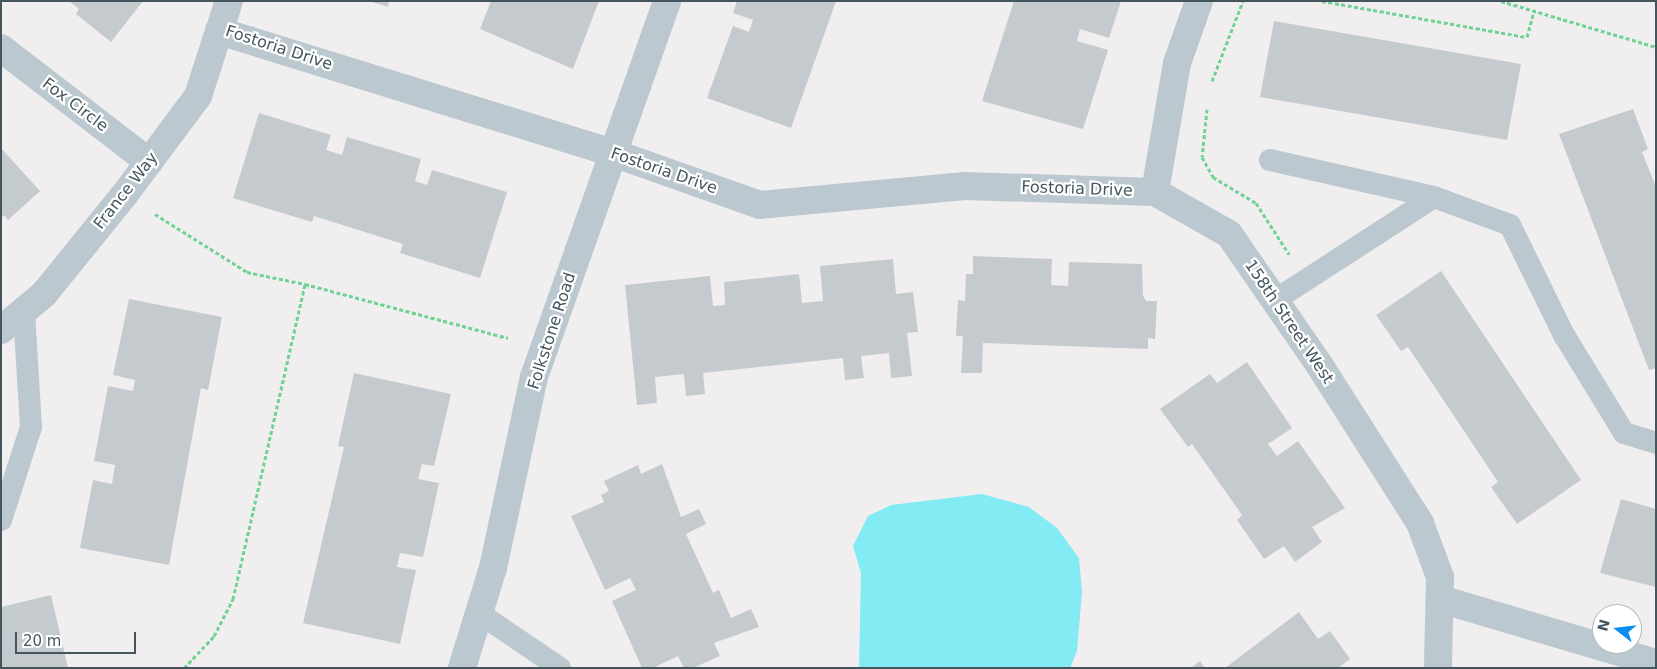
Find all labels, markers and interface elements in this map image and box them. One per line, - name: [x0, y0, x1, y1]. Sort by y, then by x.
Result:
- street label: Fostoria Drive: [223, 22, 335, 74]
- street label: Fox Circle: [38, 74, 112, 136]
- street label: Fostoria Drive: [608, 144, 720, 198]
- street label: France Way: [90, 149, 162, 233]
- street label: Fostoria Drive: [1021, 177, 1133, 201]
- street label: 158th Street West: [1240, 256, 1338, 388]
- street label: Folkstone Road: [524, 270, 580, 392]
- north arrow: [1592, 604, 1642, 654]
- text: N: [1594, 617, 1613, 633]
- scale bar: [18, 622, 139, 654]
- text: 20 m: [23, 632, 61, 650]

